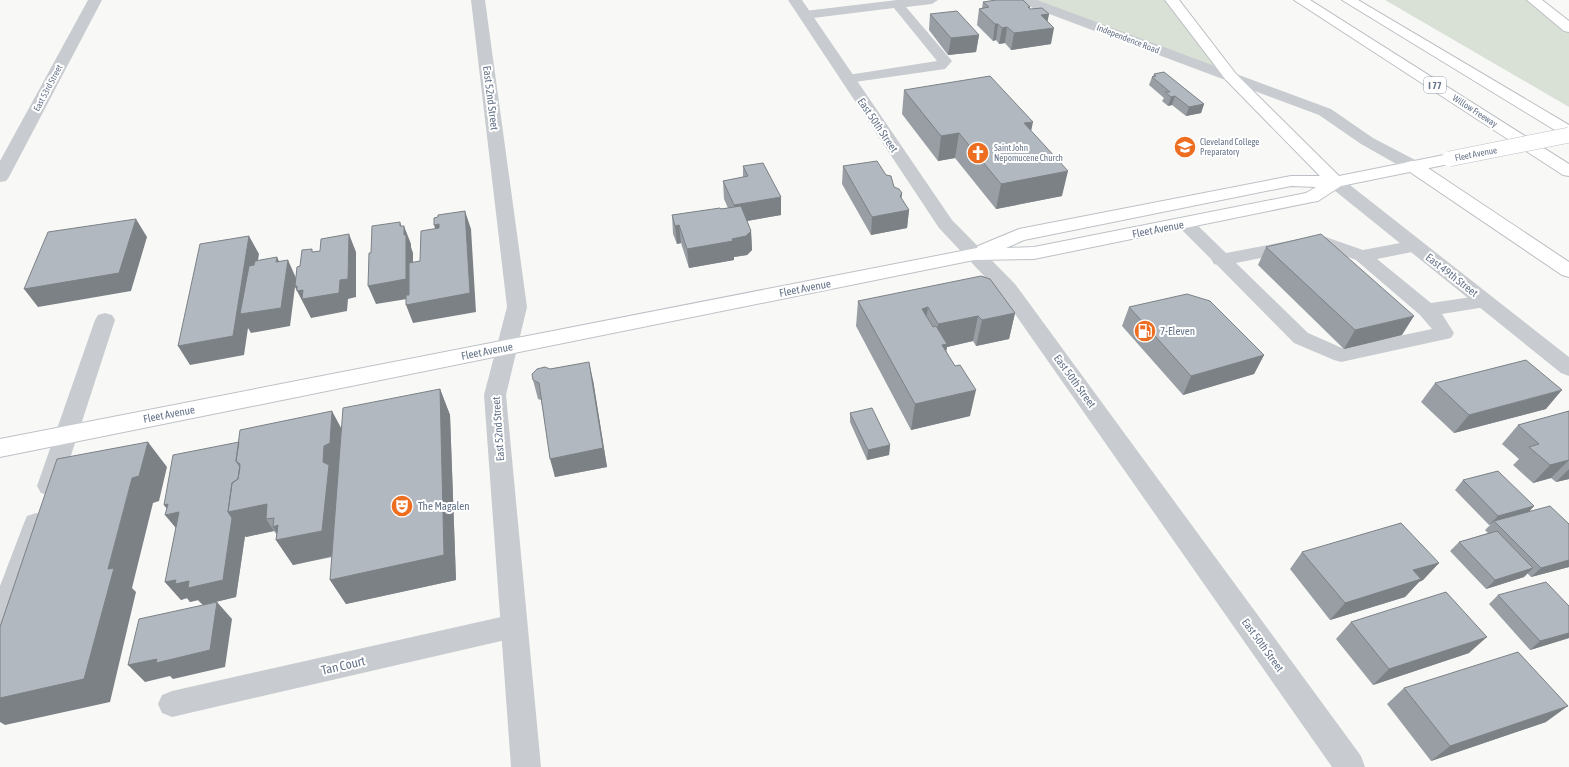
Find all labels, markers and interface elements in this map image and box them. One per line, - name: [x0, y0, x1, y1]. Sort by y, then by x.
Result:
- street label: Independence Road: [1095, 22, 1161, 56]
- street label: East 53rd Street: [32, 63, 65, 113]
- street label: East 52nd Street: [481, 65, 501, 131]
- road number: I 77: [1424, 77, 1446, 93]
- street label: Willow Freeway: [1451, 93, 1499, 129]
- street label: East 50th Street: [855, 96, 901, 154]
- school or university icon: Cleveland College Preparatory: [1172, 134, 1198, 160]
- place label: Cleveland College Preparatory: [1200, 137, 1259, 157]
- church icon: Saint John Nepomucene Church: [965, 140, 991, 166]
- place label: Saint John Nepomucene Church: [994, 143, 1063, 163]
- street label: Fleet Avenue: [1454, 145, 1498, 163]
- street label: Fleet Avenue: [1131, 218, 1185, 240]
- street label: East 49th Street: [1424, 251, 1480, 299]
- street label: Fleet Avenue: [778, 277, 832, 299]
- fuel station icon: 7-Eleven: [1132, 318, 1158, 344]
- place label: 7-Eleven: [1160, 325, 1195, 337]
- street label: Fleet Avenue: [460, 340, 514, 362]
- street label: East 50th Street: [1052, 352, 1098, 410]
- street label: East 52nd Street: [490, 396, 506, 462]
- street label: Fleet Avenue: [142, 403, 196, 425]
- theatre icon: The Magalen: [389, 493, 415, 519]
- place label: The Magalen: [418, 500, 470, 512]
- street label: East 50th Street: [1240, 616, 1286, 674]
- street label: Tan Court: [320, 653, 367, 678]

